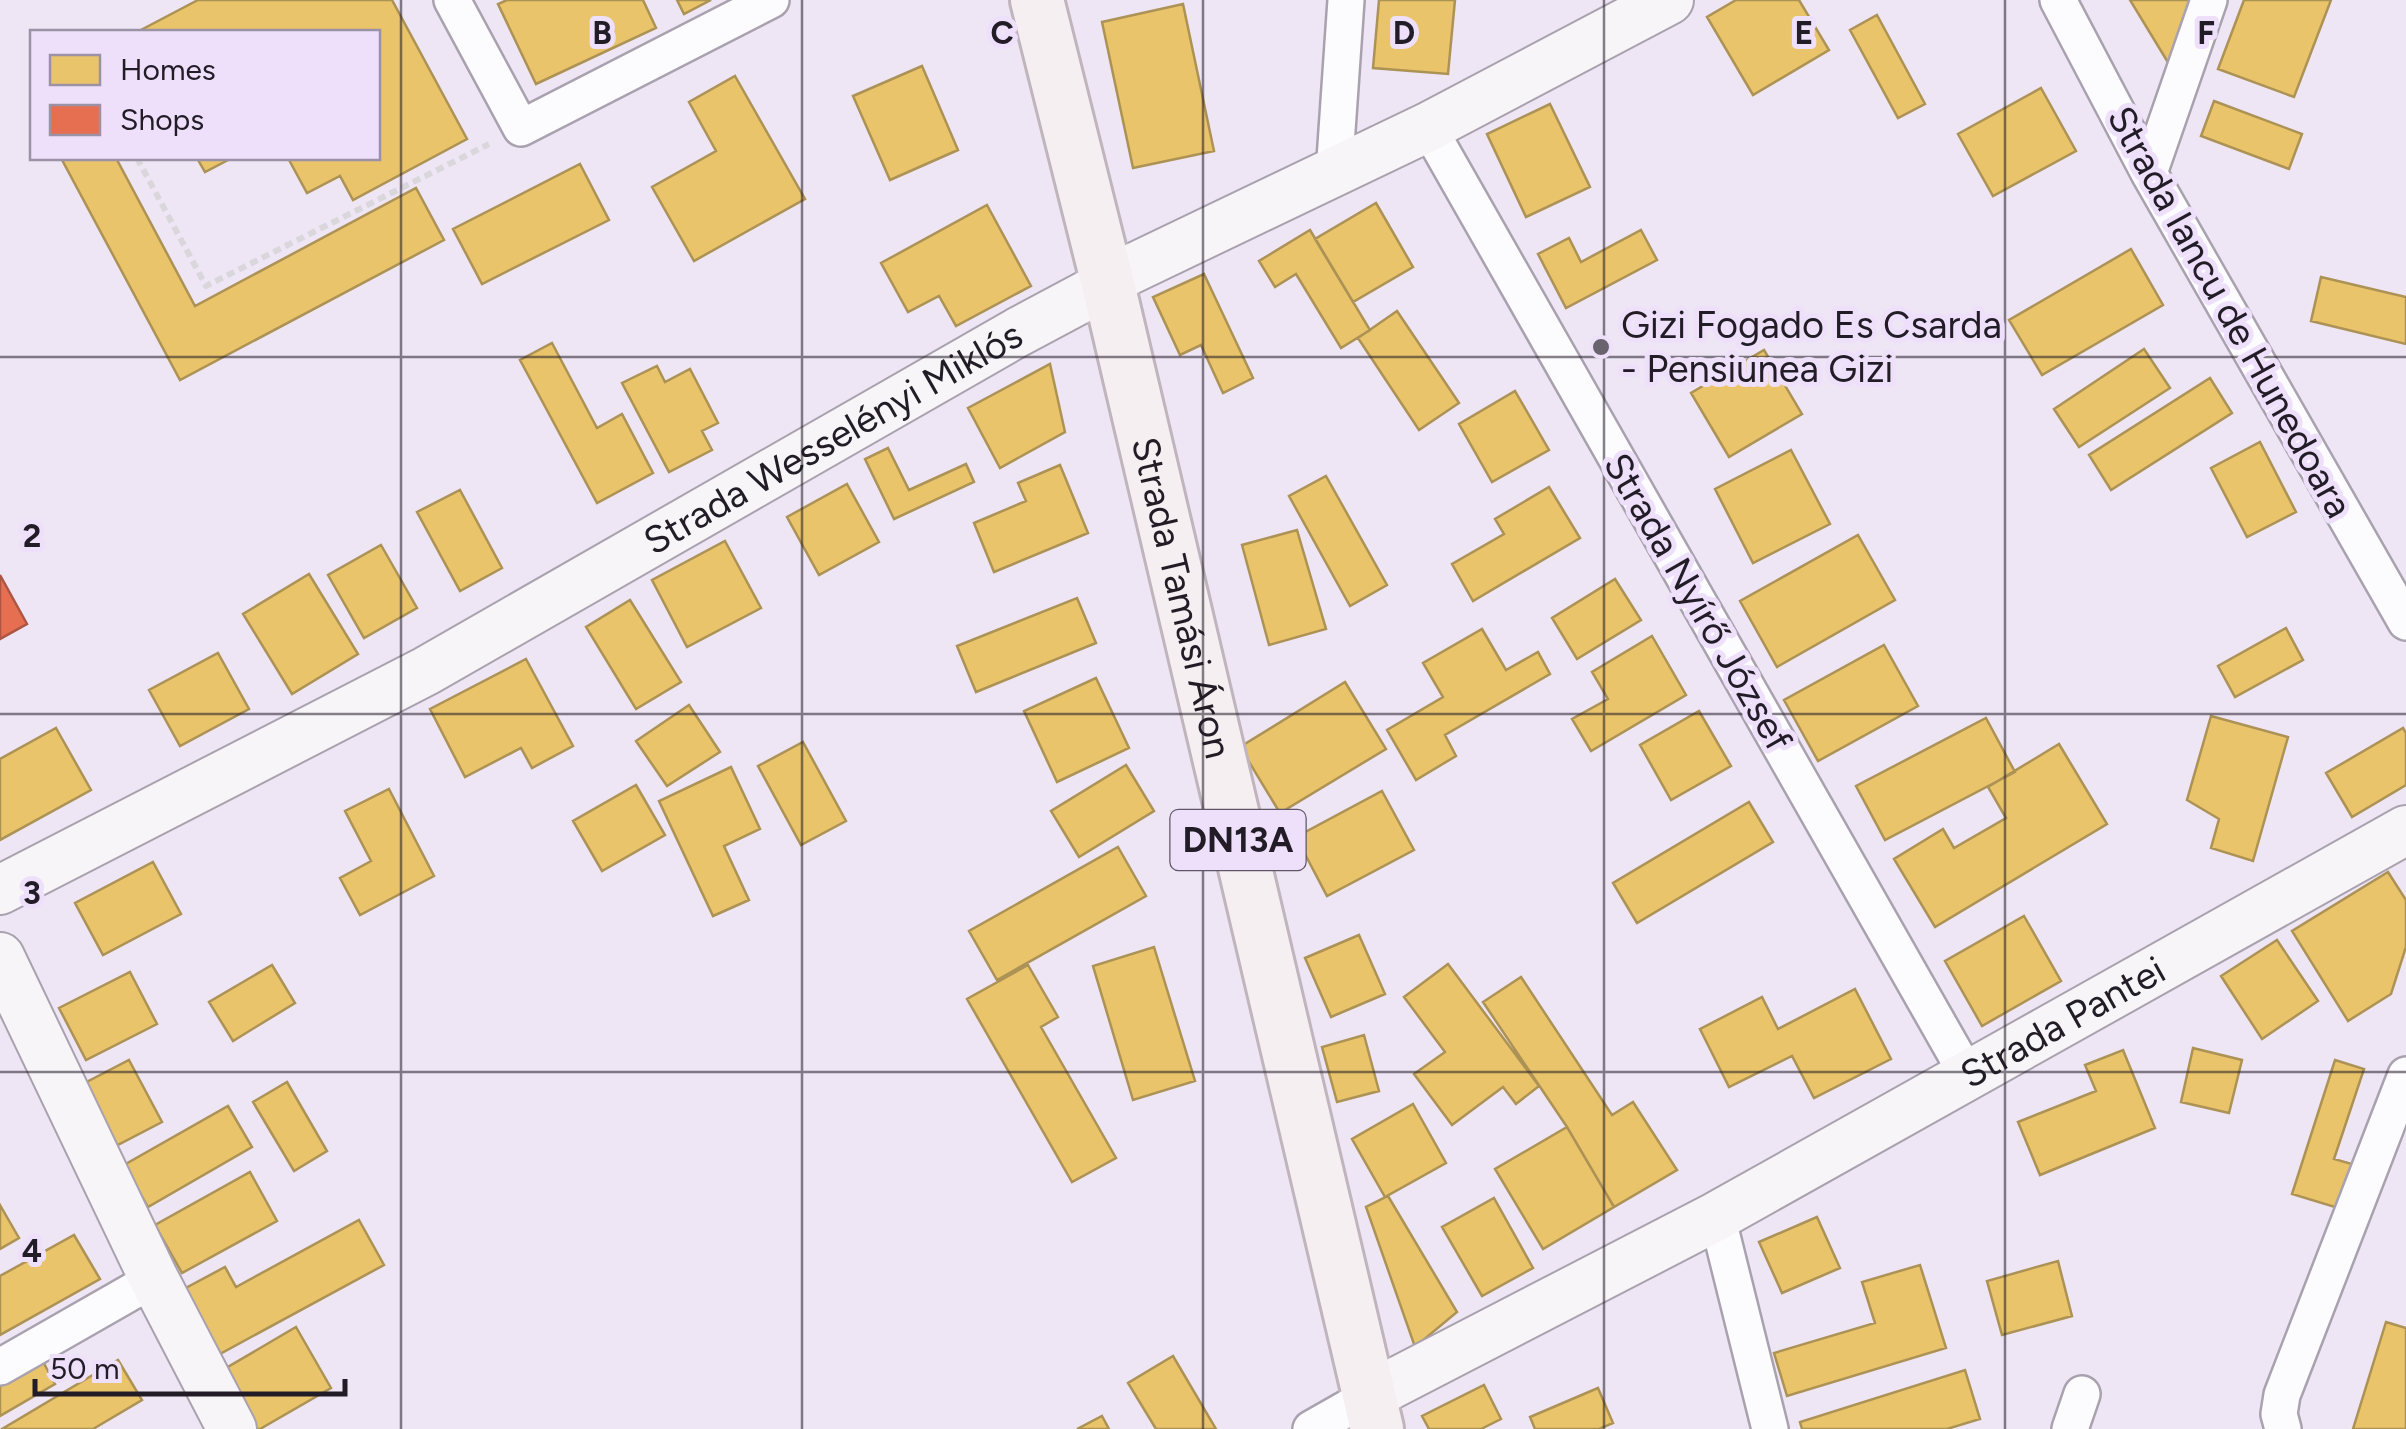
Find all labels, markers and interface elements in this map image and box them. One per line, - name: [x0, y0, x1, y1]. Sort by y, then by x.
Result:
- text: B: [592, 14, 612, 52]
- text: C: [990, 14, 1014, 52]
- text: D: [1393, 14, 1415, 52]
- text: E: [1795, 14, 1813, 52]
- text: F: [2197, 14, 2215, 52]
- legend: [30, 30, 380, 160]
- text: Homes: [120, 51, 216, 88]
- street label: Strada Iancu de Hunedoara: [2098, 98, 2362, 526]
- text: Shops: [120, 101, 204, 138]
- place label: Gizi Fogado Es Csarda - Pensiunea Gizi: [1621, 302, 2002, 392]
- street label: Strada Wesselényi Miklós: [636, 311, 1030, 564]
- marker: Gizi Fogado Es Csarda - Pensiunea Gizi: [1590, 336, 1612, 358]
- street label: Strada Tamási Áron: [1122, 433, 1242, 763]
- street label: Strada Nyírő József: [1594, 445, 1802, 759]
- text: 2: [23, 517, 41, 555]
- road number: DN13A: [1170, 810, 1306, 870]
- text: 3: [23, 874, 41, 912]
- street label: Strada Pantei: [1952, 947, 2173, 1098]
- text: 4: [22, 1232, 42, 1270]
- scale bar: [35, 1334, 345, 1396]
- text: 50 m: [50, 1350, 119, 1387]

